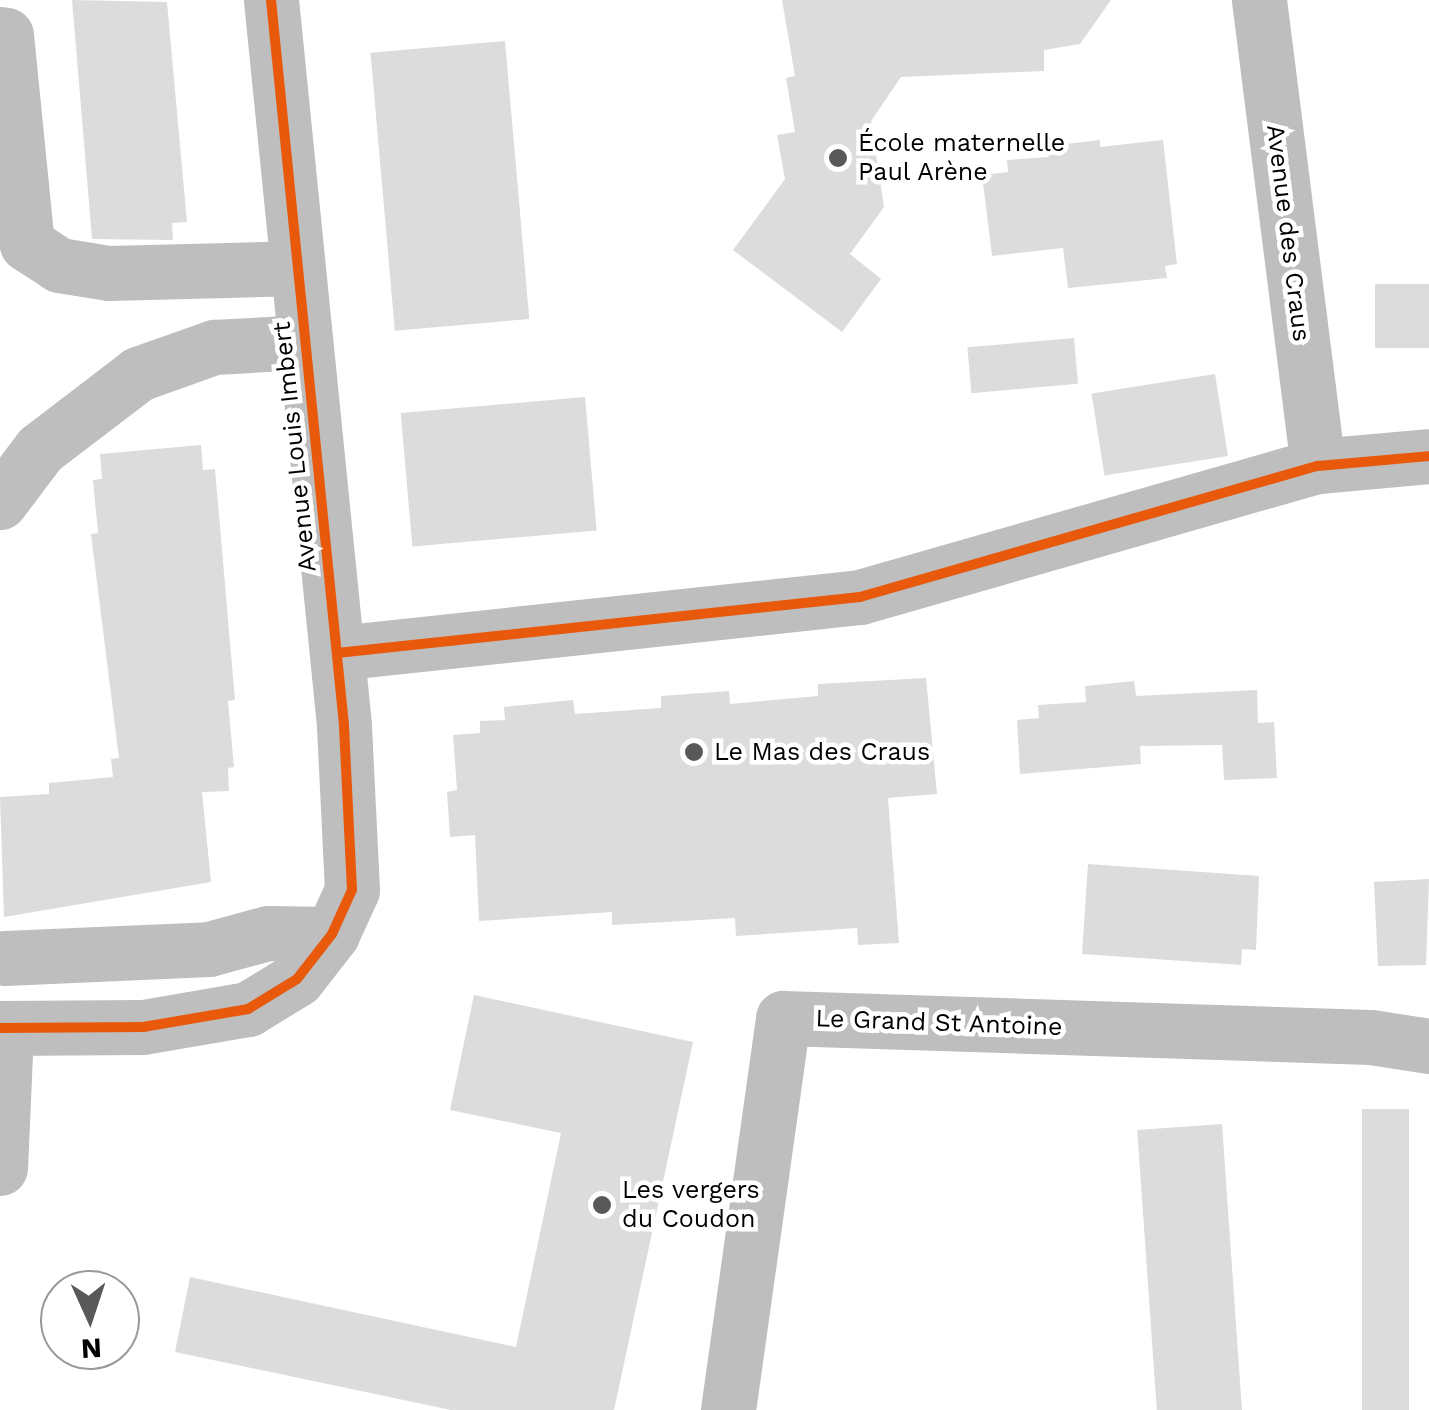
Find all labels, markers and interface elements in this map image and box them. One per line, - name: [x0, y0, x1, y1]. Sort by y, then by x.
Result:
- street label: Avenue des Craus: [1260, 123, 1316, 343]
- place label: École maternelle Paul Arène: [858, 129, 1065, 188]
- marker: École maternelle Paul Arène: [827, 147, 849, 169]
- street label: Avenue Louis Imbert: [267, 320, 323, 574]
- place label: Le Mas des Craus: [714, 737, 930, 767]
- marker: Le Mas des Craus: [683, 741, 705, 763]
- street label: Le Grand St Antoine: [814, 1004, 1064, 1042]
- place label: Les vergers du Coudon: [622, 1176, 760, 1235]
- marker: Les vergers du Coudon: [591, 1194, 613, 1216]
- north arrow: [40, 1270, 140, 1370]
- text: N: [80, 1331, 103, 1365]

